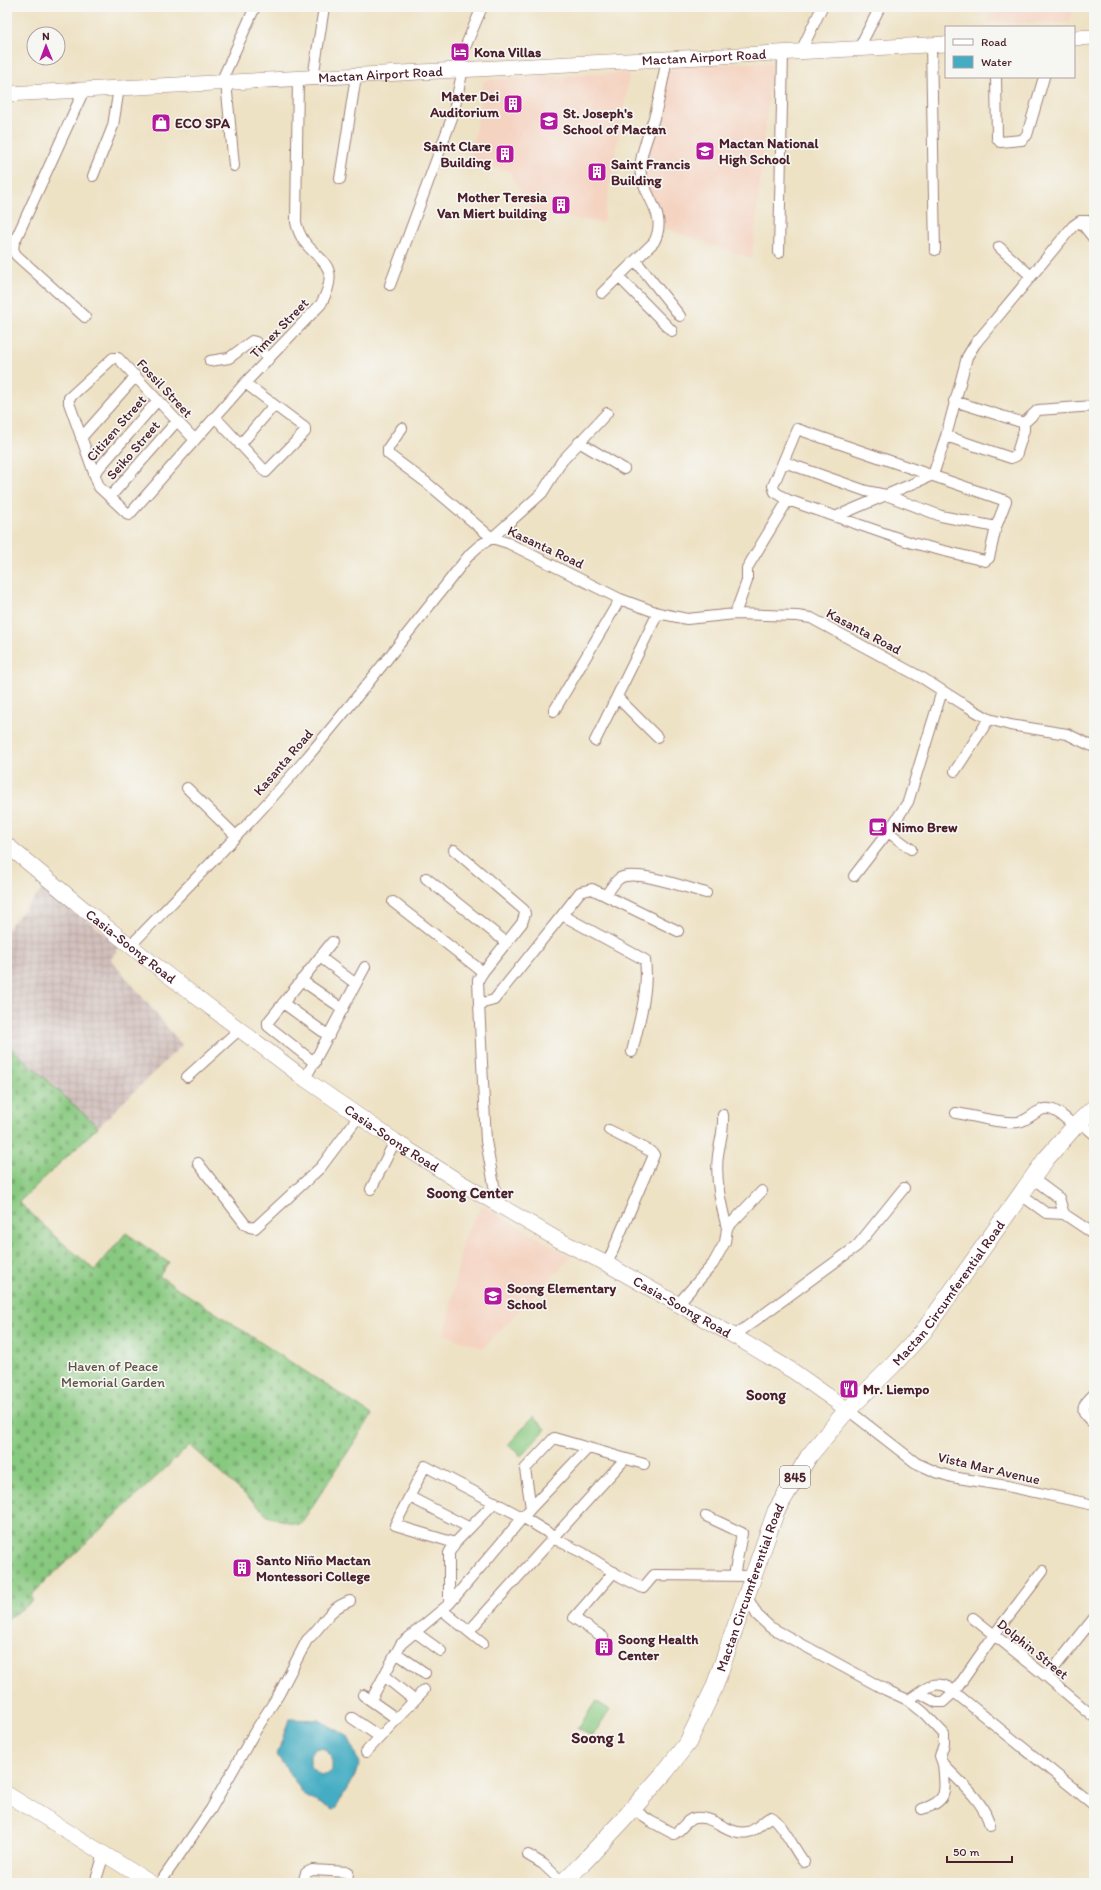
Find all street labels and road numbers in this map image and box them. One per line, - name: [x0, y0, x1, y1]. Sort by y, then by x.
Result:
- street label: Mactan Airport Road: [641, 46, 767, 69]
- street label: Mactan Airport Road: [318, 63, 444, 86]
- street label: Timex Street: [247, 295, 312, 362]
- street label: Fossil Street: [133, 355, 196, 421]
- street label: Citizen Street: [83, 392, 150, 465]
- street label: Seiko Street: [103, 417, 164, 483]
- street label: Kasanta Road: [505, 522, 587, 573]
- street label: Kasanta Road: [823, 605, 904, 658]
- street label: Kasanta Road: [250, 725, 317, 799]
- street label: Casia-Soong Road: [82, 906, 179, 987]
- street label: Casia-Soong Road: [341, 1101, 442, 1176]
- street label: Mactan Circumferential Road: [889, 1217, 1009, 1369]
- street label: Casia-Soong Road: [630, 1273, 734, 1342]
- street label: Vista Mar Avenue: [936, 1448, 1042, 1489]
- road number: 845: [780, 1466, 810, 1488]
- street label: Mactan Circumferential Road: [712, 1500, 788, 1674]
- street label: Dolphin Street: [994, 1615, 1072, 1683]

